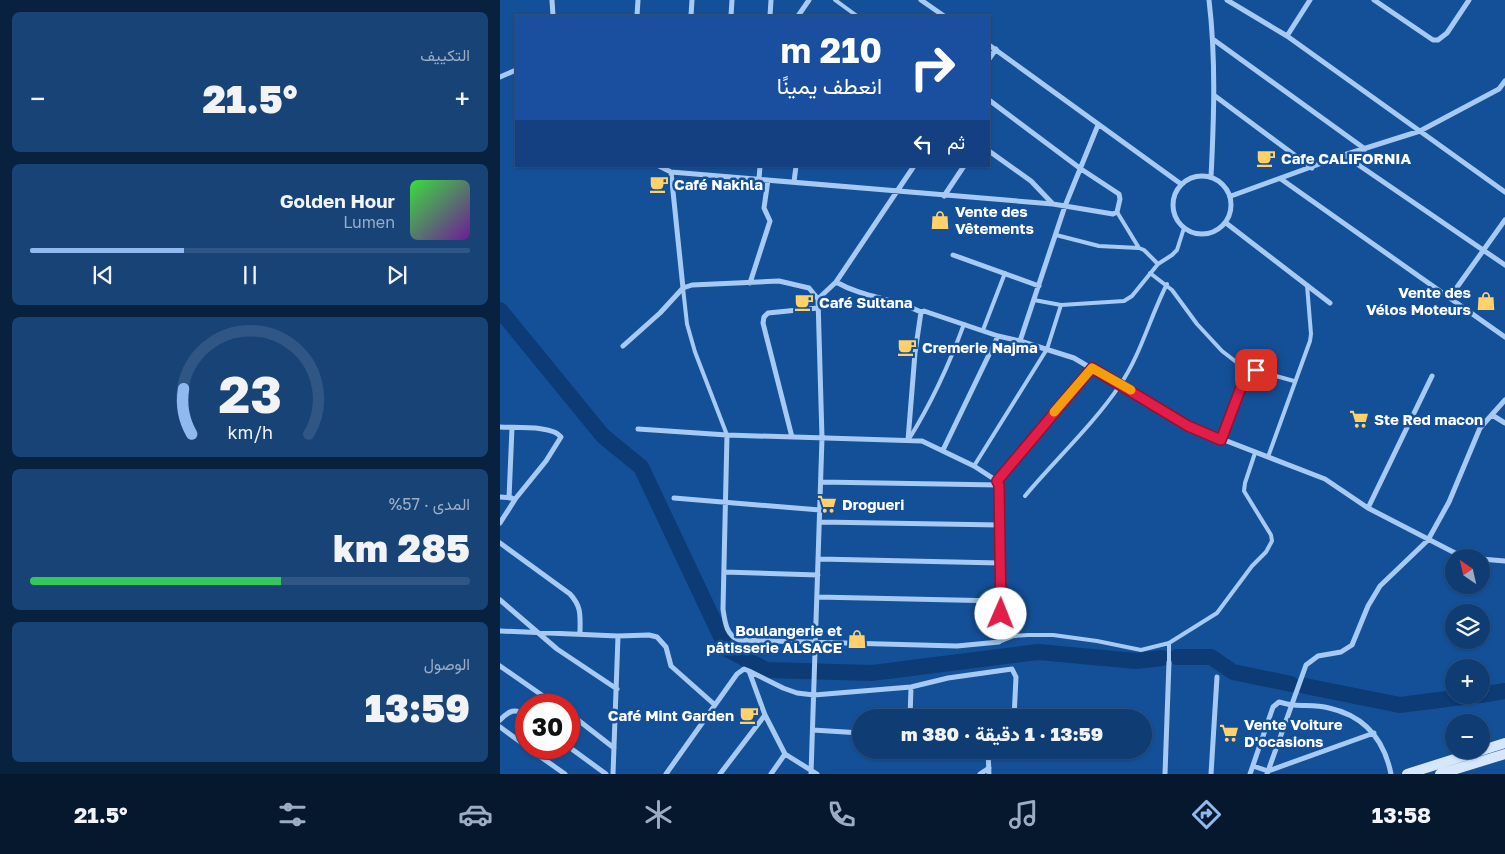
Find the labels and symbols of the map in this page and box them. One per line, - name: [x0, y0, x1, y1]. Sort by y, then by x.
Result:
- cafe icon: Cafe CALIFORNIA: [1255, 147, 1277, 169]
- place label: Cafe CALIFORNIA: [1281, 149, 1411, 167]
- cafe icon: Café Nakhla: [648, 173, 670, 195]
- place label: Café Nakhla: [674, 175, 763, 193]
- place label: Vente des Vêtements: [955, 202, 1034, 237]
- shop icon: Vente des Vêtements: [929, 209, 951, 231]
- place label: Vente des Vélos Moteurs: [1366, 283, 1471, 318]
- shop icon: Vente des Vélos Moteurs: [1475, 290, 1497, 312]
- cafe icon: Café Sultana: [793, 291, 815, 313]
- place label: Café Sultana: [819, 293, 913, 311]
- cafe icon: Cremerie Najma: [896, 336, 918, 358]
- place label: Cremerie Najma: [922, 338, 1038, 356]
- pin: [1235, 349, 1277, 391]
- supermarket icon: Ste Red macon: [1348, 408, 1370, 430]
- place label: Ste Red macon: [1374, 410, 1483, 428]
- supermarket icon: Drogueri: [816, 493, 838, 515]
- place label: Drogueri: [842, 495, 904, 513]
- north arrow: [1445, 549, 1490, 594]
- position arrow: [974, 587, 1026, 639]
- place label: Boulangerie et pâtisserie ALSACE: [706, 621, 842, 656]
- shop icon: Boulangerie et pâtisserie ALSACE: [846, 628, 868, 650]
- speed limit sign: 30: [515, 694, 580, 759]
- cafe icon: Café Mint Garden: [738, 704, 760, 726]
- place label: Café Mint Garden: [608, 706, 734, 724]
- place label: Vente Voiture D'ocasions: [1244, 715, 1343, 750]
- supermarket icon: Vente Voiture D'ocasions: [1218, 722, 1240, 744]

